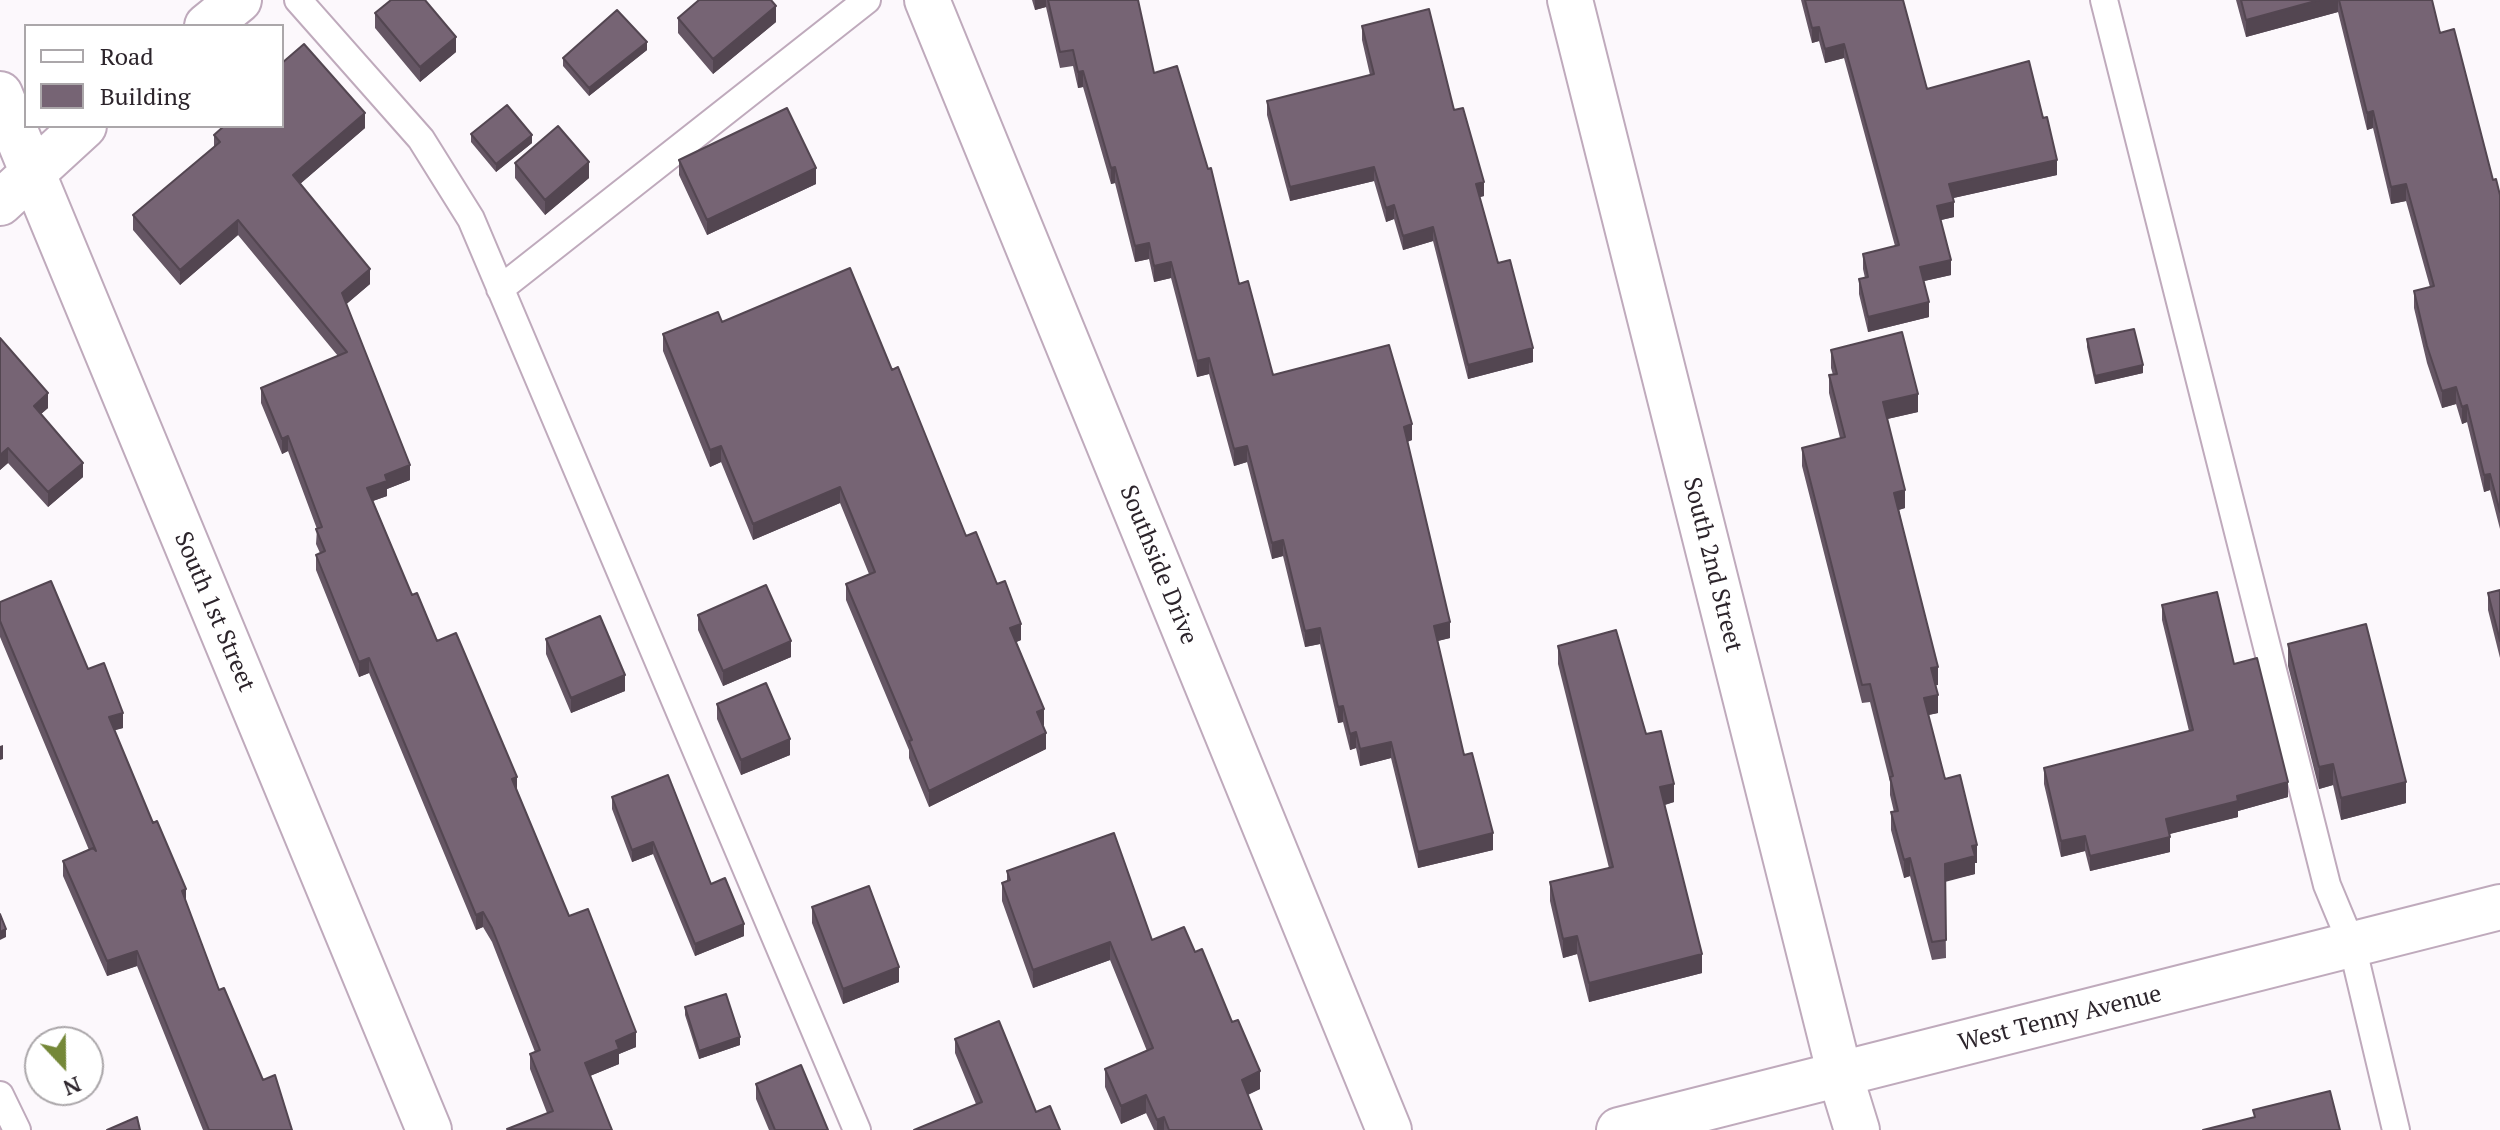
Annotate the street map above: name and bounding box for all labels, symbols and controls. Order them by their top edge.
legend [24,24,284,128]
text: Road [100,40,154,72]
text: Building [100,80,190,112]
street label: South 2nd Street [1676,475,1748,655]
street label: Southside Drive [1113,481,1203,649]
street label: South 1st Street [167,528,261,696]
street label: West Tenny Avenue [1955,980,2165,1058]
north arrow [24,1026,104,1106]
text: N [59,1070,86,1103]

